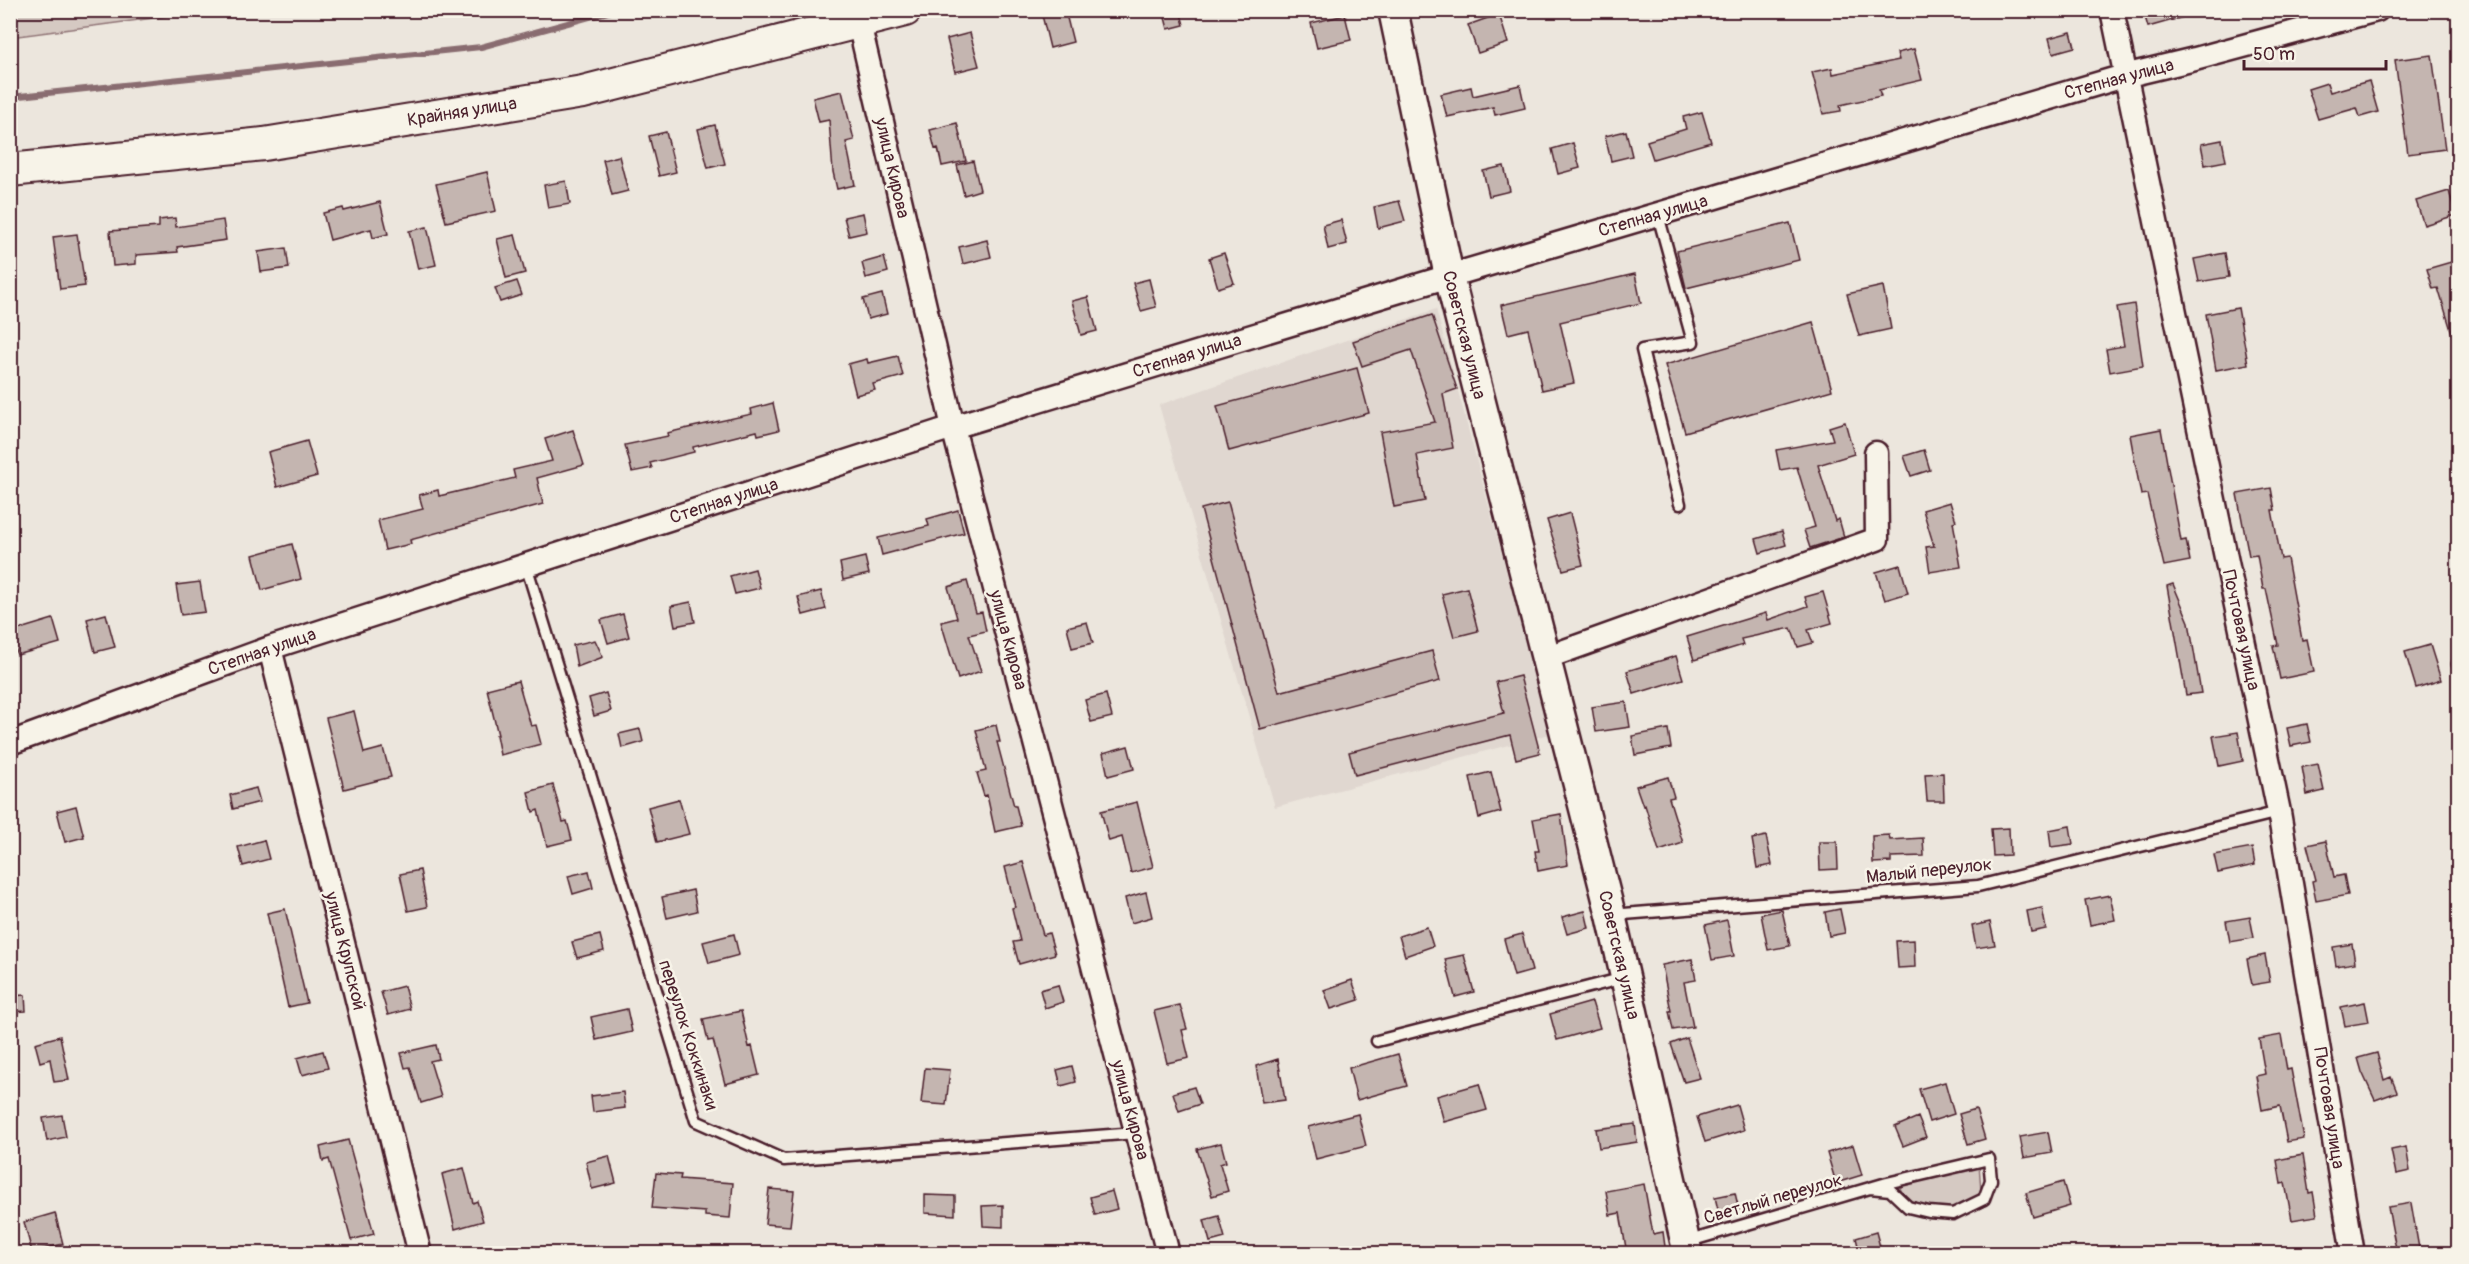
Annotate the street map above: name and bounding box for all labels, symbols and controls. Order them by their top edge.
scale bar [2244,33,2386,71]
text: 50 m [2253,43,2295,66]
street label: Степная улица [2062,53,2176,105]
street label: Крайняя улица [406,92,518,132]
street label: улица Кирова [869,115,915,221]
street label: Степная улица [1596,189,1710,243]
street label: Советская улица [1437,268,1491,402]
street label: Степная улица [1130,329,1244,383]
street label: Степная улица [667,473,781,529]
street label: Почтовая улица [2217,568,2265,692]
street label: улица Кирова [983,587,1032,692]
street label: Степная улица [205,623,319,681]
street label: Малый переулок [1865,853,1993,889]
street label: улица Крупской [319,888,371,1013]
street label: Советская улица [1593,888,1645,1022]
street label: переулок Коккинаки [653,957,723,1113]
street label: Почтовая улица [2308,1046,2350,1170]
street label: улица Кирова [1105,1057,1154,1162]
street label: Светлый переулок [1701,1168,1845,1230]

